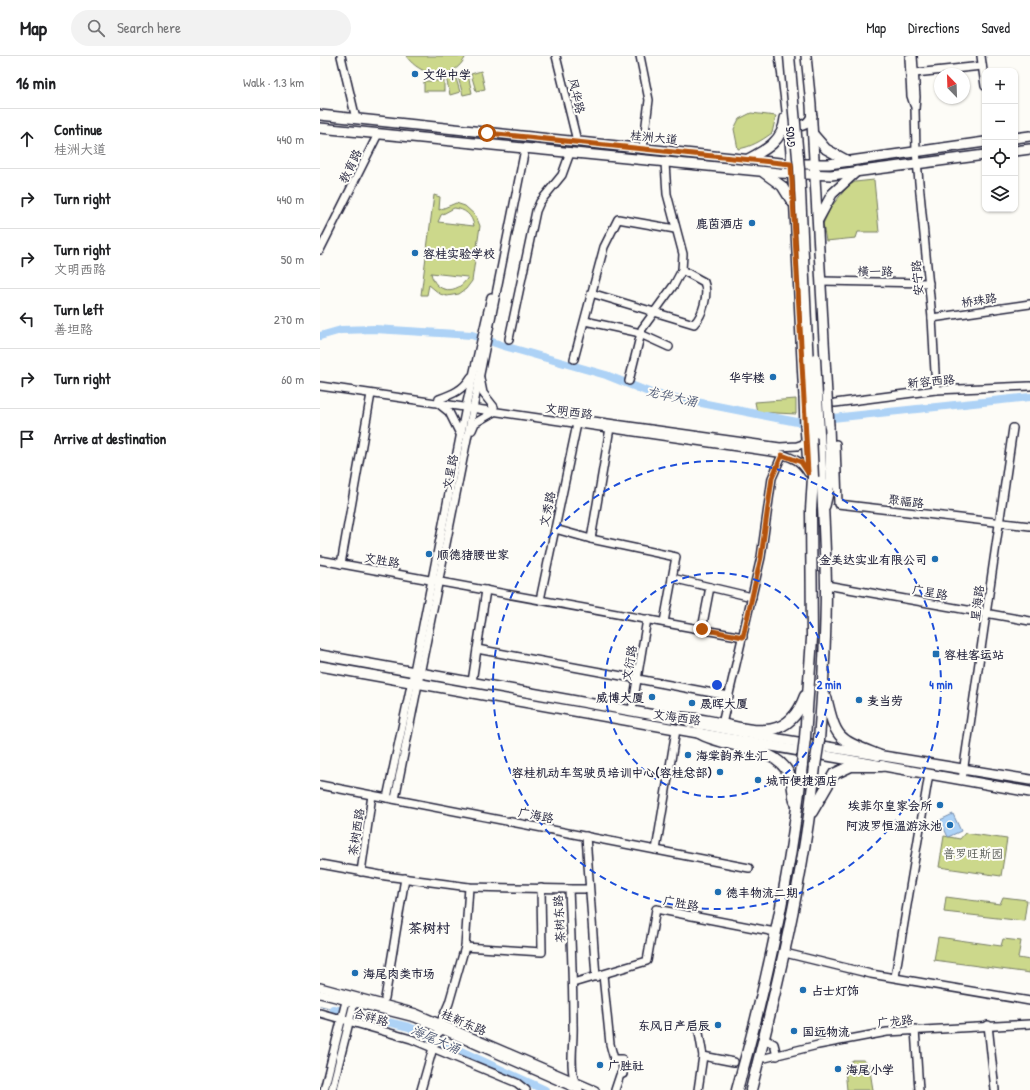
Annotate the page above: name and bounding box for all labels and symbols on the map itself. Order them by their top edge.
place label: 文华中学 [423,66,471,83]
north arrow [934,68,970,104]
marker: 文华中学 [410,69,420,79]
street label: 风华路 [565,77,589,115]
route start [478,124,496,142]
street label: 桂洲大道 [629,126,679,148]
street label: G105 [781,126,799,148]
street label: 教育路 [334,146,366,186]
place label: 鹿茵酒店 [696,215,744,232]
marker: 鹿茵酒店 [747,218,757,228]
place label: 容桂实验学校 [423,245,495,262]
marker: 容桂实验学校 [410,248,420,258]
street label: 安宁路 [907,259,927,297]
street label: 横一路 [857,262,893,280]
street label: 桥珠路 [960,289,998,311]
place label: 华宇楼 [729,369,765,386]
street label: 新容西路 [906,370,956,392]
marker: 华宇楼 [768,372,778,382]
water label: 龙华大涌 [645,381,700,411]
street label: 文明西路 [544,399,594,423]
street label: 文星路 [438,453,462,491]
street label: 文秀路 [535,490,559,528]
street label: 聚福路 [887,490,925,512]
place label: 顺德猪腰世家 [437,546,509,563]
street label: 文胜路 [363,549,401,571]
marker: 顺德猪腰世家 [424,549,434,559]
place label: 金美达实业有限公司 [819,551,927,568]
marker: 金美达实业有限公司 [930,554,940,564]
street label: 广星路 [911,581,949,603]
street label: 星海路 [966,584,988,622]
route end [693,620,711,638]
street label: 文衍路 [618,644,640,682]
place label: 容桂客运站 [944,646,1004,663]
marker: 容桂客运站 [931,649,941,659]
text: 2 min [817,676,842,693]
text: 4 min [929,676,953,693]
centre of rings [710,678,724,692]
place label: 威博大厦 [596,689,644,706]
marker: 威博大厦 [647,692,657,702]
place label: 麦当劳 [867,692,903,709]
place label: 晟晖大厦 [700,695,748,712]
marker: 麦当劳 [854,695,864,705]
marker: 晟晖大厦 [687,698,697,708]
street label: 文海西路 [652,705,702,729]
place label: 海棠韵养生汇 [696,747,768,764]
marker: 海棠韵养生汇 [683,750,693,760]
place label: 容桂机动车驾驶员培训中心(容桂总部) [512,764,712,781]
marker: 容桂机动车驾驶员培训中心(容桂总部) [715,767,725,777]
place label: 城市便捷酒店 [766,772,838,789]
marker: 城市便捷酒店 [753,775,763,785]
place label: 埃菲尔皇家会所 [848,797,933,814]
marker: 埃菲尔皇家会所 [935,800,945,810]
street label: 广海路 [517,803,555,827]
street label: 茶树西路 [344,807,368,857]
place label: 阿波罗恒温游泳池 [846,817,942,834]
marker: 阿波罗恒温游泳池 [945,820,955,830]
park label: 普罗旺斯园 [943,845,1003,862]
place label: 德丰物流二期 [726,884,798,901]
marker: 德丰物流二期 [713,887,723,897]
street label: 广胜路 [662,892,700,914]
street label: 茶树东路 [549,895,569,943]
district label: 茶树村 [408,918,450,937]
place label: 海尾肉类市场 [363,965,435,982]
marker: 海尾肉类市场 [350,968,360,978]
place label: 占士灯饰 [811,982,859,999]
marker: 占士灯饰 [798,985,808,995]
street label: 合祥路 [351,1004,391,1030]
street label: 桂新东路 [439,1005,489,1039]
street label: 广龙路 [876,1011,914,1031]
place label: 东风日产启辰 [638,1017,711,1034]
water label: 海尾大涌 [409,1020,464,1058]
marker: 东风日产启辰 [713,1020,723,1030]
place label: 国远物流 [802,1023,850,1040]
marker: 国远物流 [789,1026,799,1036]
place label: 广胜社 [608,1057,644,1074]
marker: 广胜社 [595,1060,605,1070]
place label: 海尾小学 [846,1061,894,1078]
marker: 海尾小学 [833,1064,843,1074]

